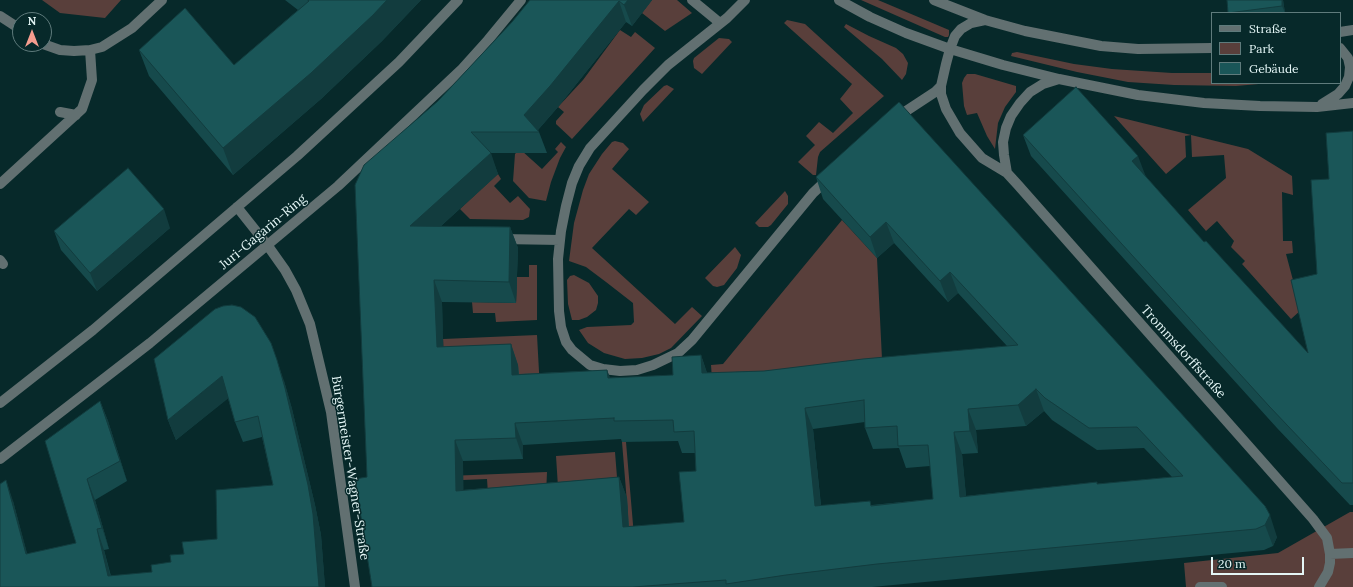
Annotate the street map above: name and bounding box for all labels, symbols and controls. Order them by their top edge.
north arrow [12,12,52,52]
legend [1211,12,1341,84]
text: N [28,14,36,28]
text: Straße [1249,21,1286,36]
text: Park [1249,41,1274,56]
text: Gebäude [1249,61,1299,76]
street label: Juri-Gagarin-Ring [216,191,310,273]
street label: Trommsdorffstraße [1137,302,1229,402]
street label: Bürgermeister-Wagner-Straße [328,375,372,561]
scale bar [1213,549,1306,575]
text: 20 m [1218,556,1246,571]

